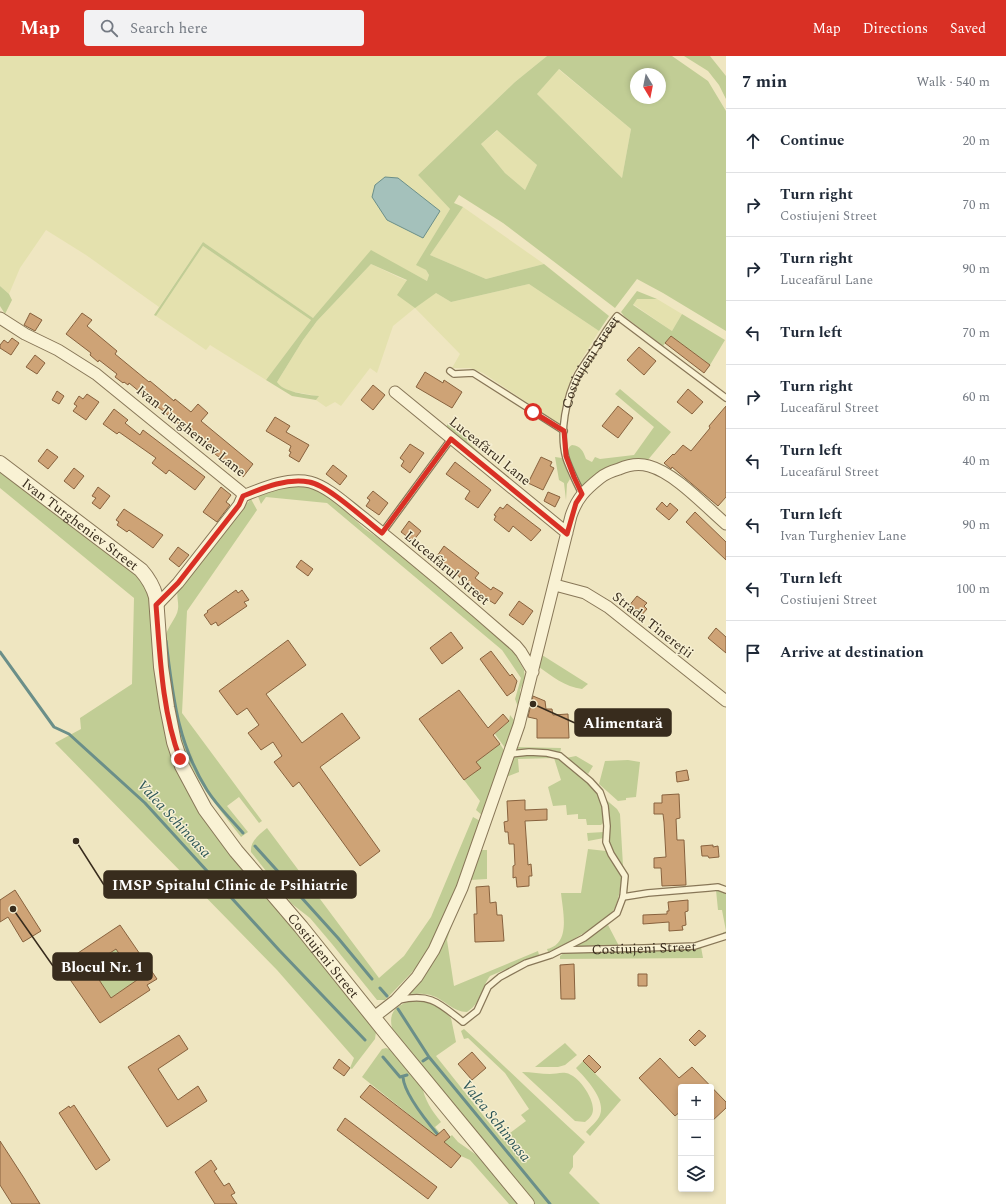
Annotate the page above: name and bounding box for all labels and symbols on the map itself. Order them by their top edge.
north arrow [630,68,666,104]
street label: Costiujeni Street [556,311,624,411]
street label: Ivan Turgheniev Lane [132,380,251,482]
route start [524,403,542,421]
street label: Luceafărul Lane [444,411,536,491]
street label: Ivan Turgheniev Street [17,473,143,575]
street label: Luceafărul Street [400,526,495,610]
street label: Strada Tinereții [608,587,698,663]
callout: Alimentară [575,709,671,736]
text: Alimentară [583,712,663,735]
route end [171,750,189,768]
water label: Valea Schinoasa [131,775,217,864]
callout: IMSP Spitalul Clinic de Psihiatrie [104,871,356,898]
text: IMSP Spitalul Clinic de Psihiatrie [112,874,348,897]
street label: Costiujeni Street [282,908,365,1003]
street label: Costiujeni Street [591,935,697,960]
callout: Blocul Nr. 1 [53,953,152,980]
text: Blocul Nr. 1 [61,956,143,979]
water label: Valea Schinoasa [456,1075,537,1167]

